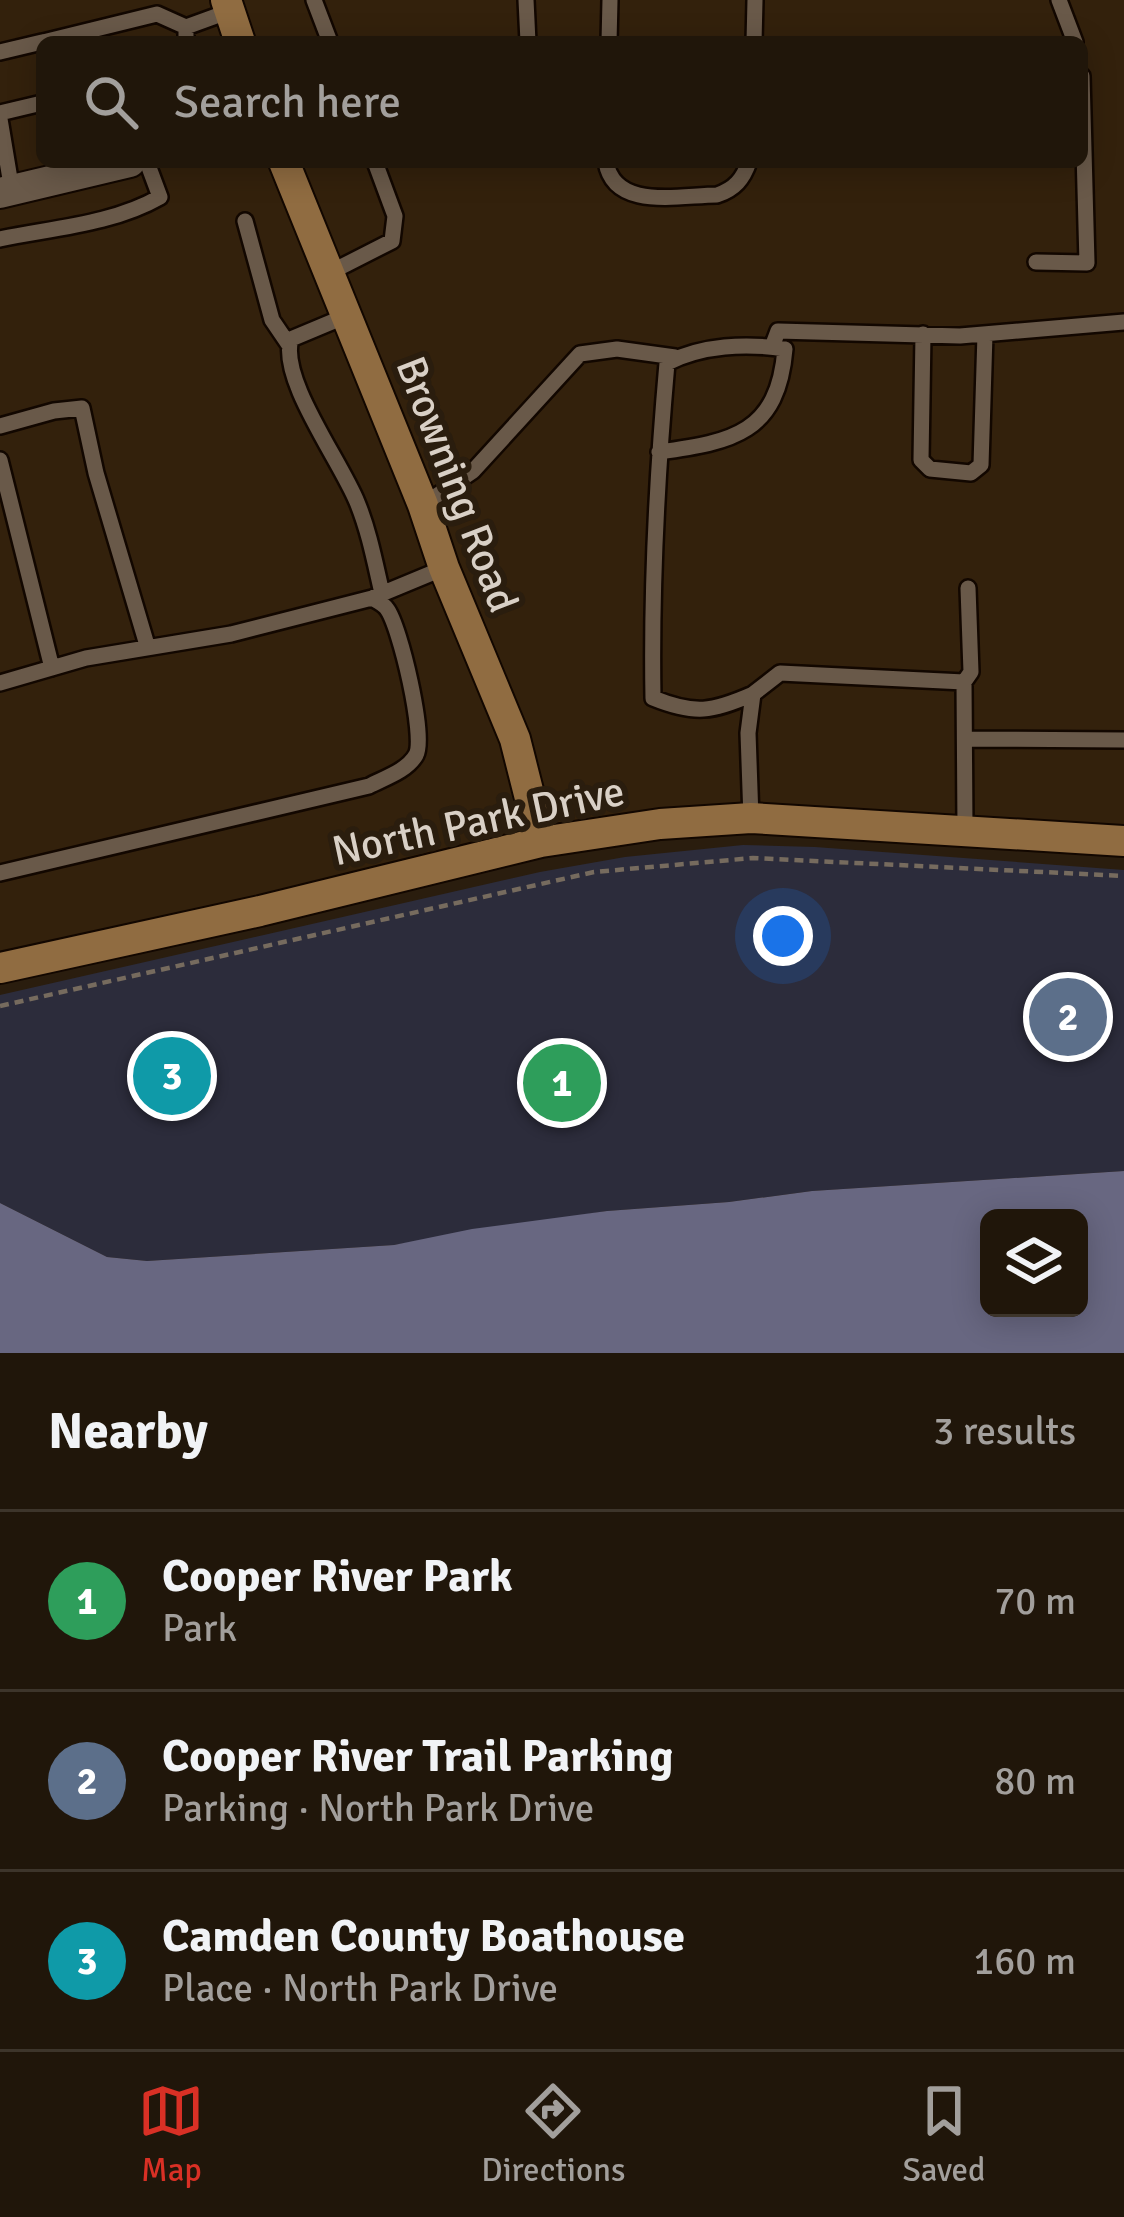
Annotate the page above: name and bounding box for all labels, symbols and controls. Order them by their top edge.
search box [36,36,1088,168]
icon: search [78,69,144,135]
text: Search here [174,75,401,130]
street label: Browning Road [384,349,529,620]
street label: North Park Drive [328,766,629,877]
your location [753,906,813,966]
pin: 2 [1029,972,1107,1062]
pin: 3 [133,1031,211,1121]
pin: 1 [523,1038,601,1128]
map controls [980,1209,1088,1317]
button: layers [980,1209,1088,1317]
text: Nearby [48,1400,208,1463]
text: 3 results [933,1407,1076,1455]
text: Cooper River Park [162,1549,513,1604]
text: 1 [76,1577,98,1625]
text: 70 m [994,1577,1076,1625]
text: Park [162,1604,237,1652]
text: Cooper River Trail Parking [162,1729,674,1784]
text: 2 [76,1757,98,1805]
text: 80 m [994,1757,1076,1805]
text: Parking · North Park Drive [162,1784,594,1832]
text: Camden County Boathouse [162,1909,685,1964]
text: 3 [76,1937,98,1985]
text: 160 m [973,1937,1076,1985]
text: Place · North Park Drive [162,1964,558,2012]
tab: Map [138,2078,204,2191]
tab: Directions [481,2078,626,2191]
tab: Saved [902,2078,986,2191]

